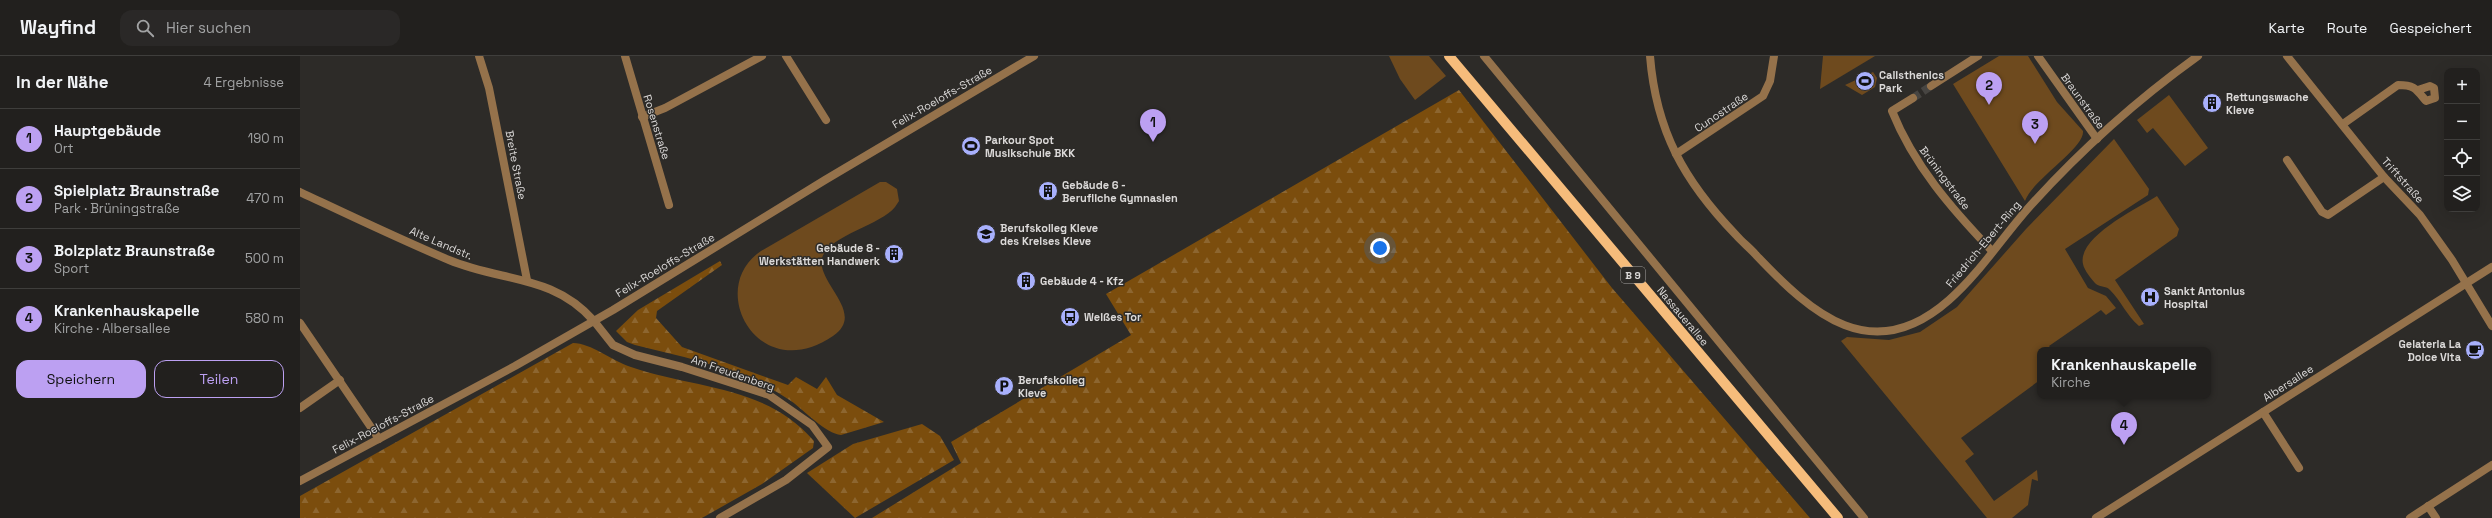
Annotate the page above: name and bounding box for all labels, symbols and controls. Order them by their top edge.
search box [120,10,400,46]
text: Wayfind [20,15,96,40]
icon: search [134,17,156,39]
text: Hier suchen [166,18,251,37]
text: Karte [2269,19,2305,37]
text: Route [2327,19,2367,37]
text: Gespeichert [2389,19,2472,37]
street label: Felix-Roeloffs-Straße [890,63,994,131]
place label: Calisthenics Park [1879,68,1944,95]
map controls [2444,68,2480,212]
button: + [2444,68,2480,104]
sports icon: Calisthenics Park [1854,70,1876,92]
street label: Braunstraße [2058,70,2108,132]
text: In der Nähe [16,71,108,93]
pin: 2 [1976,72,2002,105]
text: 4 Ergebnisse [204,74,284,91]
street label: Cunostraße [1691,89,1751,135]
place label: Rettungswache Kleve [2226,90,2309,117]
building icon: Rettungswache Kleve [2201,92,2223,114]
street label: Rosenstraße [640,93,674,161]
button: − [2444,104,2480,140]
pin: 1 [1140,109,1166,142]
pin: 3 [2022,111,2048,144]
text: Hauptgebäude [54,121,161,140]
street label: Breite Straße [502,129,530,201]
text: 1 [26,130,32,147]
text: 190 m [248,130,284,147]
place label: Parkour Spot Musikschule BKK [985,133,1075,160]
sports icon: Parkour Spot Musikschule BKK [960,135,982,157]
text: Ort [54,140,74,157]
button: locate [2444,140,2480,176]
street label: Brüningstraße [1917,144,1973,212]
street label: Triftstraße [2379,154,2427,206]
button: layers [2444,176,2480,212]
place label: Gebäude 6 - Berufliche Gymnasien [1062,178,1178,205]
building icon: Gebäude 6 - Berufliche Gymnasien [1037,180,1059,202]
text: Spielplatz Braunstraße [54,181,219,200]
text: 2 [25,190,33,207]
text: 470 m [246,190,284,207]
street label: Friedrich-Ebert-Ring [1943,198,2023,290]
text: Park · Brüningstraße [54,200,180,217]
place label: Berufskolleg Kleve des Kreises Kleve [1000,221,1098,248]
street label: Alte Landstr. [407,223,475,263]
school or university icon: Berufskolleg Kleve des Kreises Kleve [975,223,997,245]
street label: Felix-Roeloffs-Straße [613,230,717,300]
your location [1370,238,1390,258]
text: Bolzplatz Braunstraße [54,241,215,260]
place label: Gebäude 8 - Werkstätten Handwerk [759,241,881,268]
building icon: Gebäude 8 - Werkstätten Handwerk [883,243,905,265]
text: 3 [25,250,33,267]
text: 500 m [245,250,284,267]
text: Sport [54,260,89,277]
road number: B 9 [1621,267,1645,283]
building icon: Gebäude 4 - Kfz [1015,270,1037,292]
place label: Gebäude 4 - Kfz [1040,274,1124,288]
street label: Nassauerallee [1654,283,1712,349]
place label: Sankt Antonius Hospital [2164,284,2245,311]
hospital icon: Sankt Antonius Hospital [2139,286,2161,308]
text: Krankenhauskapelle [54,301,200,320]
bus stop icon: Weißes Tor [1059,306,1081,328]
text: 4 [25,310,33,327]
text: 580 m [245,310,284,327]
place label: Weißes Tor [1084,310,1142,324]
text: Kirche · Albersallee [54,320,170,337]
place label: Gelateria La Dolce Vita [2399,337,2462,364]
cafe icon: Gelateria La Dolce Vita [2464,339,2486,361]
popup [2037,347,2211,399]
street label: Am Freudenberg [689,352,777,394]
text: Krankenhauskapelle [2051,355,2197,374]
button: Speichern [16,360,146,398]
button: Teilen [154,360,284,398]
street label: Albersallee [2260,361,2316,405]
place label: Berufskolleg Kleve [1018,373,1085,400]
text: Kirche [2051,374,2090,391]
parking icon: Berufskolleg Kleve [993,375,1015,397]
street label: Felix-Roeloffs-Straße [330,391,436,457]
pin: 4 [2111,412,2137,445]

